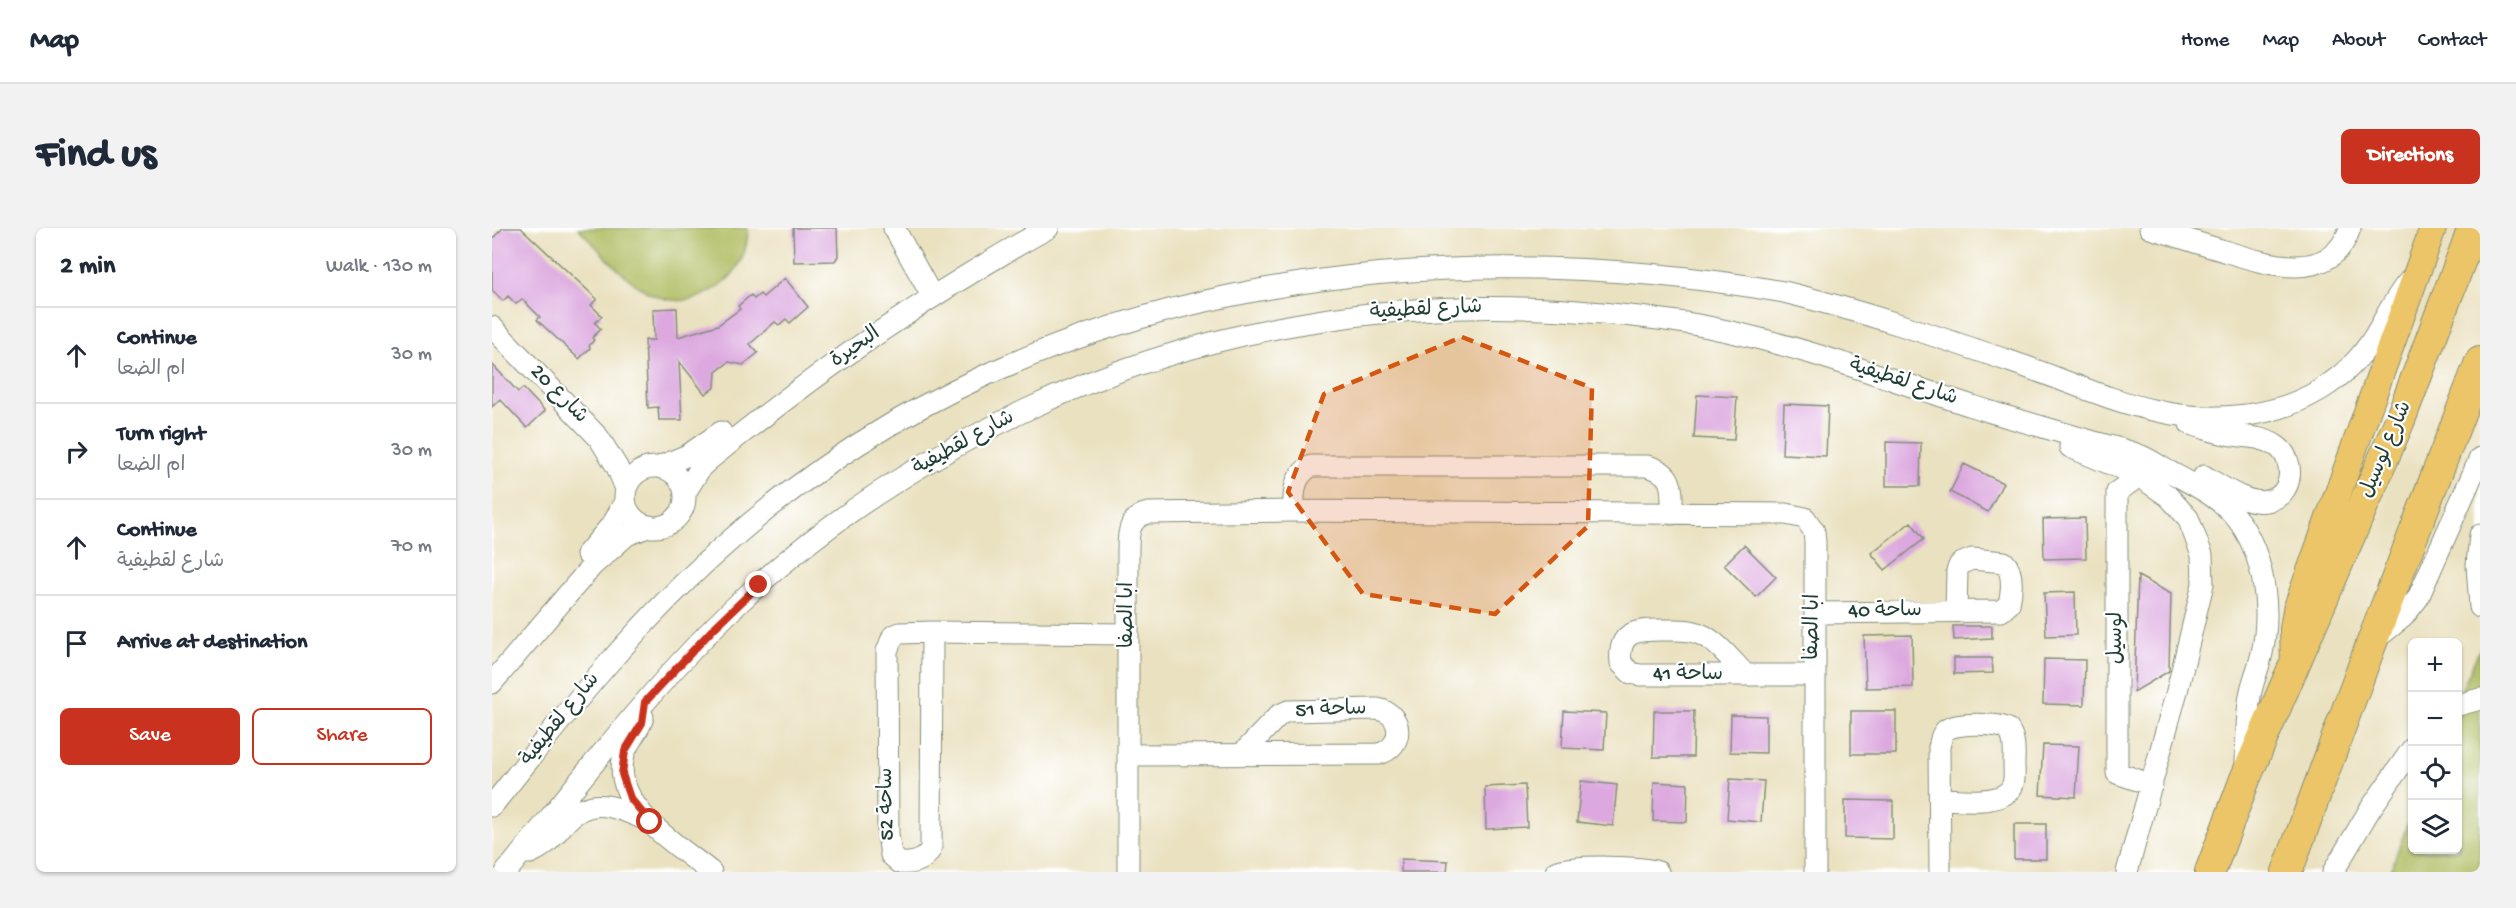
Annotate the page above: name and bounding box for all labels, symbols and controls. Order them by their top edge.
text: Map [30,25,79,58]
text: Home [2181,29,2229,54]
text: Map [2262,29,2299,54]
text: About [2332,29,2385,54]
text: Contact [2418,29,2486,54]
button: Directions [2341,129,2480,184]
text: Find us [36,132,156,181]
text: 2 min [60,252,115,283]
text: Walk · 130 m [326,256,432,279]
street label: شارع لقطيفية [1369,296,1483,326]
street label: البحيرة [826,322,886,374]
text: Continue [117,326,197,352]
icon: ahead [60,339,93,372]
text: 30 m [391,344,432,367]
street label: شارع لقطيفية [1846,354,1960,412]
text: ام الضعا [117,359,185,382]
street label: شارع 20 [524,360,592,430]
street label: شارع لوسيل [2355,398,2419,502]
street label: شارع لقطيفية [909,406,1019,482]
text: Turn right [117,422,205,448]
icon: right [60,435,93,468]
text: 30 m [391,440,432,463]
text: ام الضعا [117,455,185,478]
text: Continue [117,518,197,544]
icon: ahead [60,531,93,564]
text: 70 m [391,536,432,559]
text: شارع لقطيفية [117,551,224,574]
route end [745,571,771,597]
street label: ابا الصفا [1116,582,1141,648]
street label: ابا الصفا [1801,594,1827,660]
street label: ساحة 40 [1848,599,1922,625]
street label: لوسيل [2105,612,2130,664]
icon: arrive [60,627,93,660]
text: Arrive at destination [117,630,307,656]
map controls [2408,638,2462,854]
button: + [2408,638,2462,692]
street label: ساحة 41 [1653,663,1723,688]
street label: شارع لقطيفية [516,668,606,772]
button: − [2408,692,2462,746]
street label: ساحة 51 [1295,697,1367,725]
button: Save [60,708,240,765]
button: Share [252,708,432,765]
button: locate [2408,746,2462,800]
street label: ساحة 52 [875,767,901,841]
button: layers [2408,800,2462,854]
route start [636,808,662,834]

